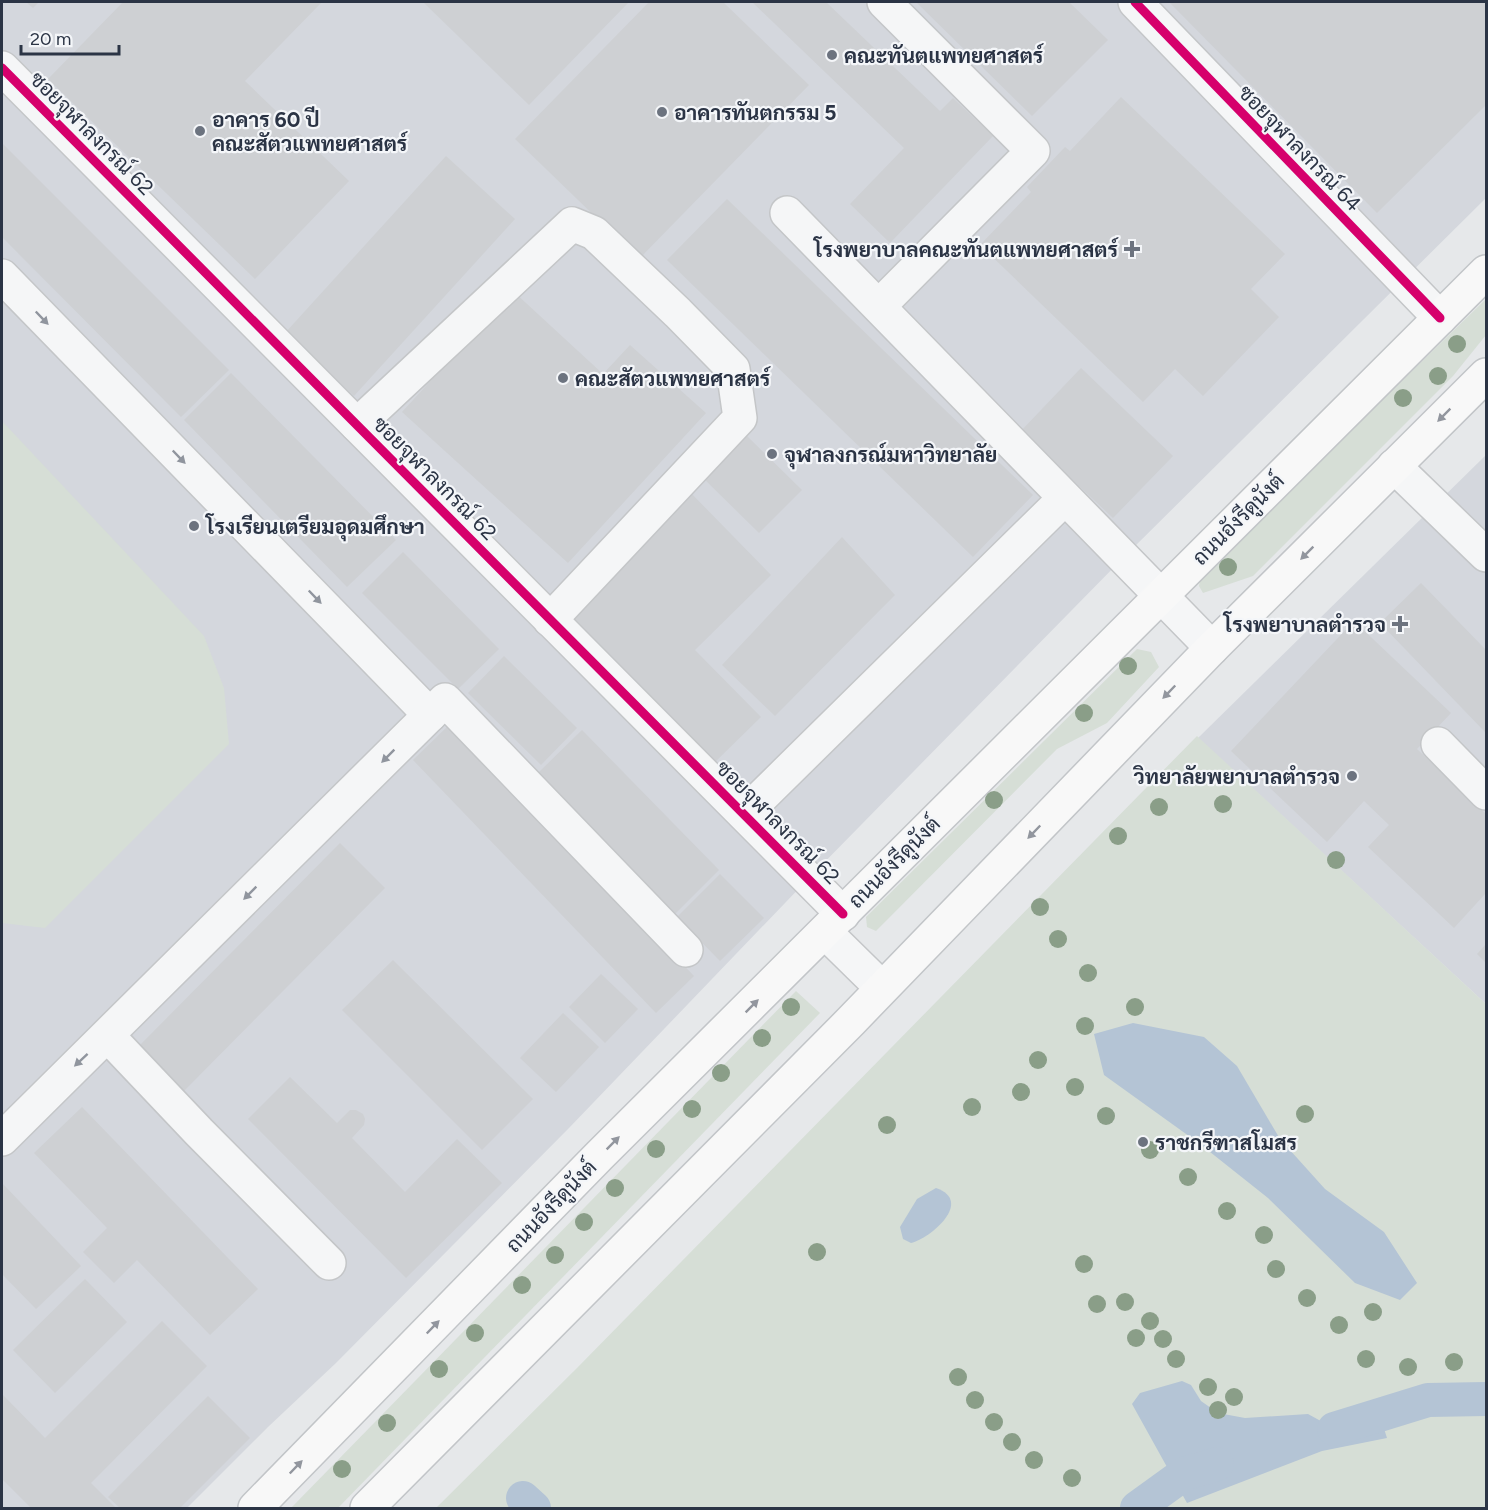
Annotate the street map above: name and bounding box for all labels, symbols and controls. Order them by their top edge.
scale bar [21,18,118,56]
text: 20 m [30,28,71,50]
place label: คณะทันตแพทยศาสตร์ [844,43,1045,68]
marker: คณะทันตแพทยศาสตร์ [825,48,839,62]
street label: ซอยจุฬาลงกรณ์ 62 [24,65,160,201]
street label: ซอยจุฬาลงกรณ์ 64 [1232,79,1367,218]
place label: อาคารทันตกรรม 5 [674,100,837,125]
marker: อาคารทันตกรรม 5 [655,105,669,119]
place label: อาคาร 60 ปี คณะสัตวแพทยศาสตร์ [212,106,409,156]
marker: อาคาร 60 ปี คณะสัตวแพทยศาสตร์ [193,124,207,138]
place label: โรงพยาบาลคณะทันตแพทยศาสตร์ [812,236,1119,262]
marker: โรงพยาบาลคณะทันตแพทยศาสตร์ [1123,240,1141,258]
one-way arrow [35,310,49,324]
place label: คณะสัตวแพทยศาสตร์ [575,366,772,391]
marker: คณะสัตวแพทยศาสตร์ [556,371,570,385]
one-way arrow [1437,408,1451,423]
street label: ซอยจุฬาลงกรณ์ 62 [367,410,503,546]
place label: จุฬาลงกรณ์มหาวิทยาลัย [784,442,997,470]
marker: จุฬาลงกรณ์มหาวิทยาลัย [765,447,779,461]
one-way arrow [171,450,185,464]
street label: ถนนอังรีดูนังต์ [1186,467,1291,572]
place label: โรงเรียนเตรียมอุดมศึกษา [204,513,425,542]
marker: โรงเรียนเตรียมอุดมศึกษา [187,519,201,533]
one-way arrow [1300,546,1314,560]
one-way arrow [307,589,321,603]
place label: โรงพยาบาลตำรวจ [1222,611,1386,637]
marker: โรงพยาบาลตำรวจ [1391,615,1409,633]
one-way arrow [1163,685,1177,699]
one-way arrow [381,748,395,762]
street label: ซอยจุฬาลงกรณ์ 62 [710,754,846,890]
place label: วิทยาลัยพยาบาลตำรวจ [1132,764,1340,789]
marker: วิทยาลัยพยาบาลตำรวจ [1345,769,1359,783]
street label: ถนนอังรีดูนังต์ [842,810,947,915]
one-way arrow [1027,825,1041,839]
one-way arrow [243,886,257,900]
one-way arrow [744,999,758,1013]
one-way arrow [75,1053,89,1067]
place label: ราชกรีฑาสโมสร [1155,1129,1297,1155]
marker: ราชกรีฑาสโมสร [1136,1135,1150,1149]
one-way arrow [606,1136,620,1150]
street label: ถนนอังรีดูนังต์ [500,1154,604,1260]
one-way arrow [425,1321,439,1335]
one-way arrow [289,1460,303,1474]

